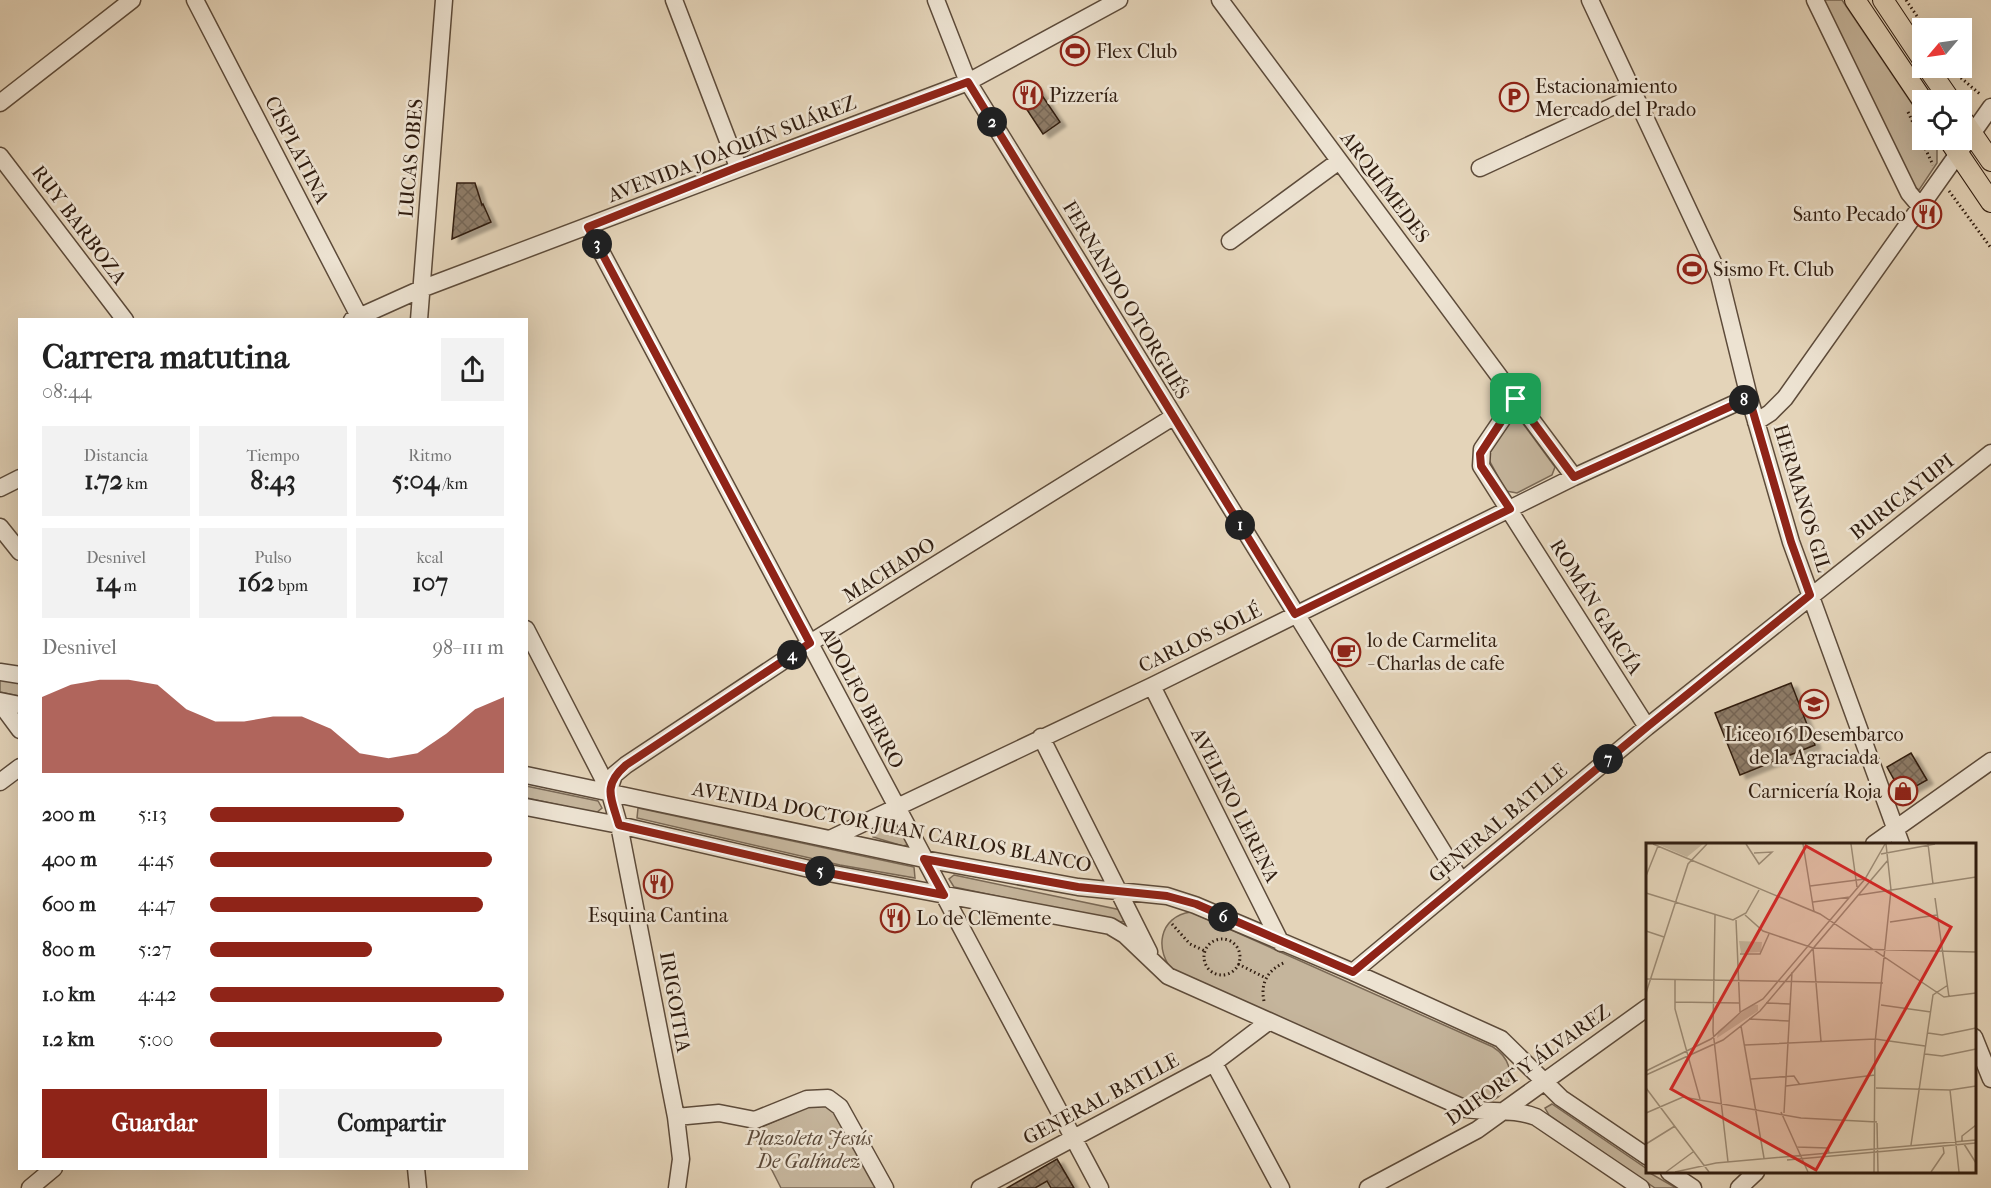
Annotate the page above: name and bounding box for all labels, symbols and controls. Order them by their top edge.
north arrow [1912,18,1972,78]
map controls [1912,18,1972,150]
sports icon: Flex Club [1059,35,1091,67]
place label: Flex Club [1096,40,1177,63]
place label: Estacionamiento Mercado del Prado [1535,75,1696,121]
restaurant icon: Pizzería [1012,79,1044,111]
parking icon: Estacionamiento Mercado del Prado [1498,81,1530,113]
place label: Pizzería [1049,84,1119,107]
street label: AVENIDA JOAQUÍN SUÁREZ [603,90,860,207]
button: locate [1912,90,1972,150]
street label: CISPLATINA [260,92,334,208]
street label: LUCAS OBES [394,98,428,218]
pin: 2 [977,107,1007,137]
text: 2 [988,112,996,131]
street label: ARQUÍMEDES [1335,125,1435,247]
street label: RUY BARBOZA [27,161,132,290]
street label: FERNANDO OTORGUÉS [1058,196,1195,403]
restaurant icon: Santo Pecado [1911,198,1943,230]
place label: Santo Pecado [1793,203,1906,226]
pin: 3 [582,229,612,259]
text: 3 [594,234,600,253]
sports icon: Sismo Ft. Club [1676,253,1708,285]
place label: Sismo Ft. Club [1713,258,1834,281]
text: Carrera matutina [42,338,289,377]
button: share [441,338,504,401]
pin [1490,373,1541,424]
text: 08:44 [42,380,92,403]
icon: arrive [1499,382,1532,415]
pin: 8 [1729,385,1759,415]
text: 8 [1740,390,1748,409]
street label: HERMANOS GIL [1769,421,1835,575]
text: Distancia [84,446,148,465]
text: Tiempo [246,446,300,465]
text: Ritmo [408,446,452,465]
street label: BURICAYUPI [1845,449,1959,545]
text: 1.72 [84,465,123,496]
text: 8:43 [250,465,296,496]
text: 5:04 [392,465,439,496]
text: km [123,474,148,493]
text: /km [439,474,468,493]
pin: 1 [1225,510,1255,540]
text: 1 [1237,515,1243,534]
street label: MACHADO [839,533,939,607]
street label: ROMÁN GARCÍA [1545,534,1648,680]
text: Desnivel [86,548,146,567]
text: Pulso [254,548,292,567]
text: kcal [417,548,443,567]
text: 14 [95,567,120,598]
text: 162 [238,567,274,598]
text: 107 [412,567,448,598]
text: m [120,576,137,595]
text: bpm [274,576,308,595]
street label: CARLOS SOLÉ [1134,597,1265,678]
street label: ADOLFO BERRO [815,623,909,772]
place label: lo de Carmelita - Charlas de cafe [1366,629,1505,675]
text: Desnivel [42,636,117,659]
text: 98–111 m [432,636,504,659]
cafe icon: lo de Carmelita - Charlas de cafe [1330,636,1362,668]
pin: 4 [777,640,807,670]
text: 4 [787,645,797,664]
school or university icon: Liceo 16 Desembarco de la Agraciada [1798,688,1830,720]
street label: AVELINO LERENA [1186,723,1284,887]
place label: Liceo 16 Desembarco de la Agraciada [1724,723,1904,769]
pin: 7 [1593,744,1623,774]
text: 7 [1604,749,1612,768]
street label: GENERAL BATLLE [1424,759,1572,887]
shop icon: Carnicería Roja [1887,775,1919,807]
street label: AVENIDA DOCTOR JUAN CARLOS BLANCO [690,777,1093,877]
place label: Carnicería Roja [1748,780,1883,803]
text: 200 m [42,803,95,826]
text: 5:13 [138,803,167,826]
inset map [1646,843,1976,1173]
text: 400 m [42,848,97,871]
text: 4:45 [138,848,175,871]
pin: 5 [805,856,835,886]
text: 5 [817,861,823,880]
restaurant icon: Esquina Cantina [642,868,674,900]
text: 600 m [42,893,96,916]
text: 4:47 [138,893,176,916]
restaurant icon: Lo de Clemente [879,902,911,934]
pin: 6 [1208,902,1238,932]
place label: Esquina Cantina [588,904,729,927]
place label: Lo de Clemente [916,907,1051,930]
text: 6 [1219,907,1227,926]
text: 800 m [42,938,95,961]
text: 5:27 [138,938,171,961]
street label: IRIGOITIA [655,950,695,1055]
text: 1.0 km [42,983,95,1006]
text: 4:42 [138,983,177,1006]
street label: DUFORT Y ÁLVAREZ [1441,999,1615,1130]
text: 1.2 km [42,1028,95,1051]
text: 5:00 [138,1028,174,1051]
street label: GENERAL BATLLE [1019,1048,1183,1150]
button: Guardar [42,1089,267,1158]
button: Compartir [279,1089,504,1158]
park label: Plazoleta Jesús De Galíndez [745,1127,873,1173]

